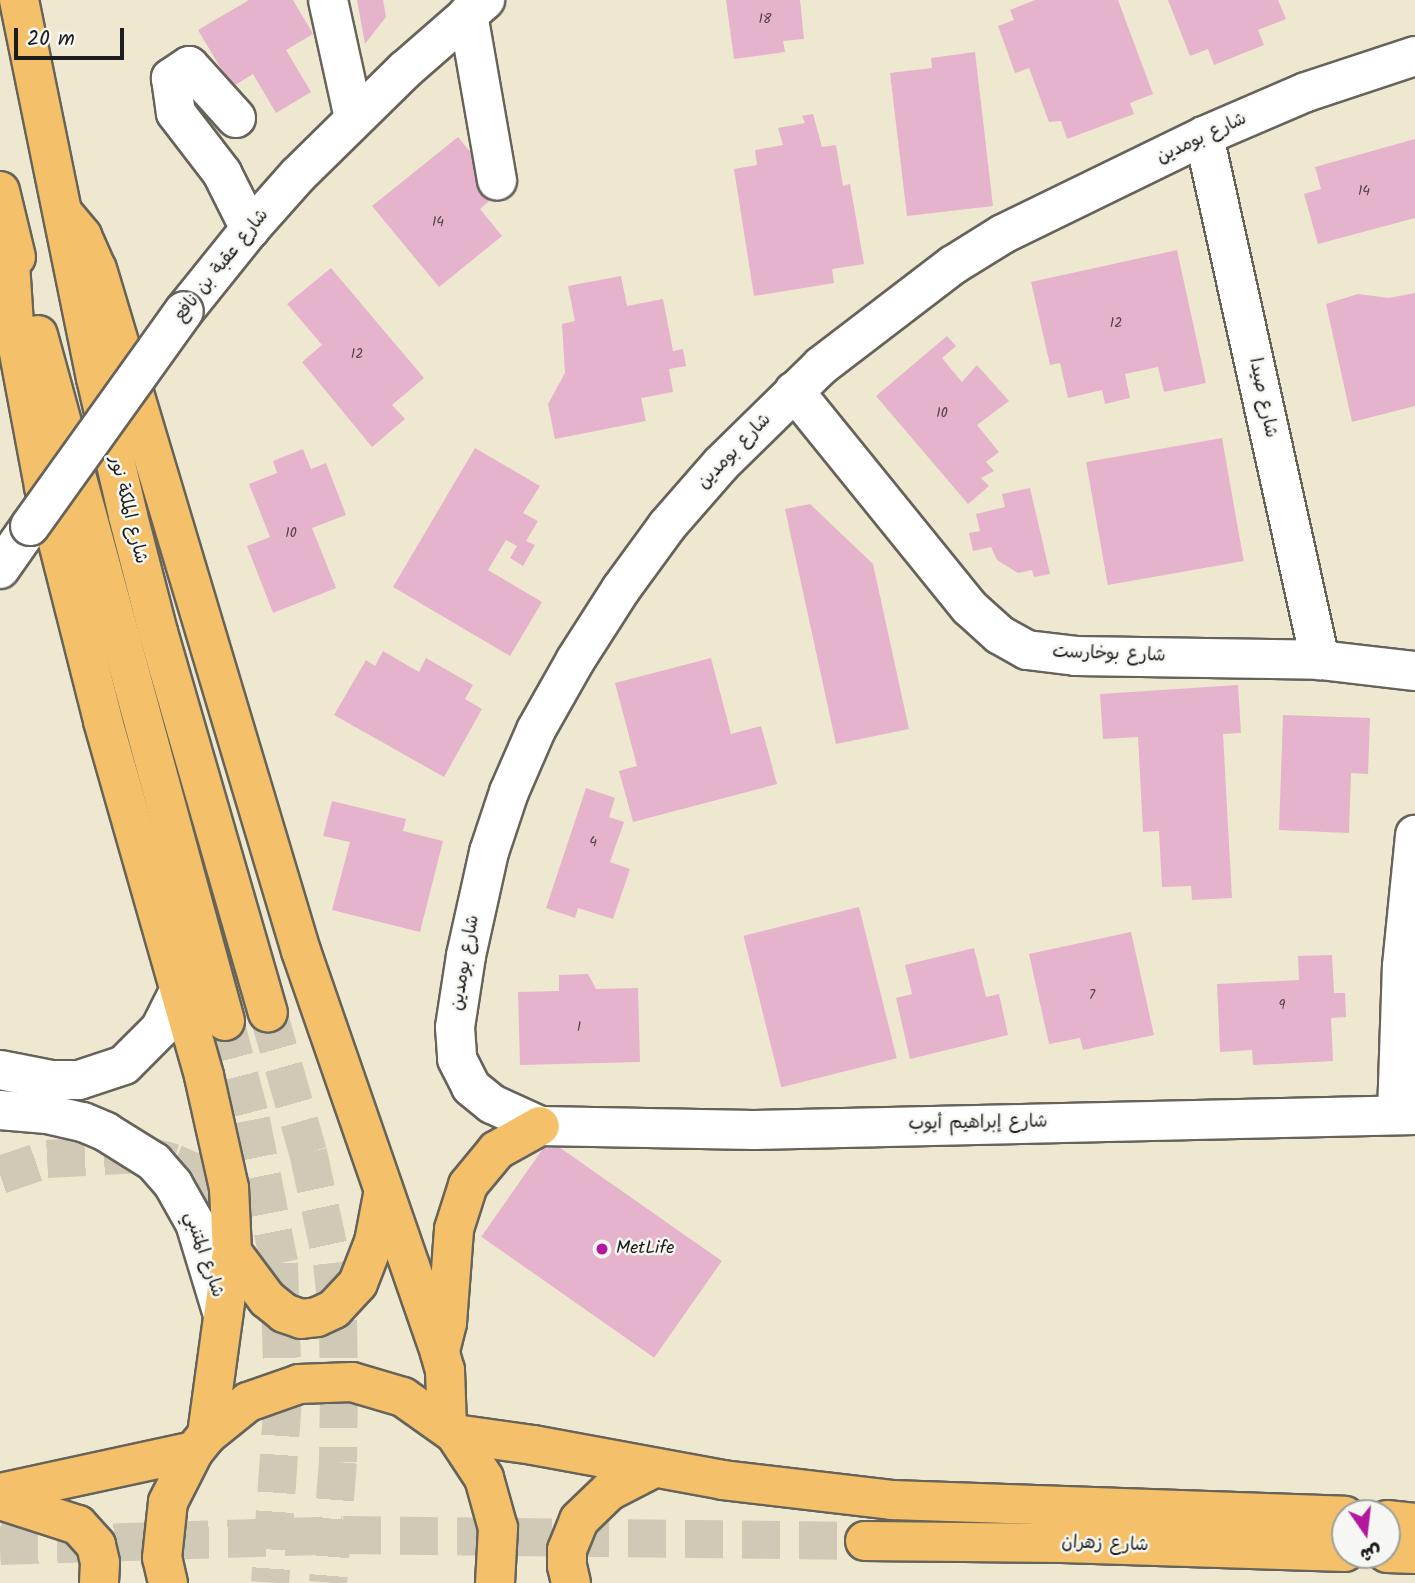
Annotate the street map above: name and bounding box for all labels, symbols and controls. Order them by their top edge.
house number: 18 [759,11,771,27]
scale bar [18,14,128,58]
text: 20 m [27,23,75,56]
street label: شارع بومدين [1154,109,1250,169]
house number: 14 [1358,183,1370,199]
street label: شارع عقبة بن نافع [170,205,274,327]
house number: 14 [432,214,444,230]
house number: 12 [1110,315,1122,331]
house number: 12 [351,346,363,362]
street label: شارع صيدا [1243,356,1281,440]
house number: 10 [936,405,948,421]
street label: شارع بومدين [694,410,776,494]
street label: شارع الملكة نور [103,454,151,566]
house number: 10 [285,525,297,541]
street label: شارع بوخارست [1052,642,1166,668]
house number: 4 [589,834,597,850]
street label: شارع بومدين [447,914,485,1012]
house number: 7 [1089,987,1095,1003]
house number: 9 [1279,997,1285,1013]
house number: 1 [577,1019,581,1035]
street label: شارع إبراهيم أيوب [908,1112,1048,1136]
street label: شارع المتنبي [178,1209,228,1301]
place label: MetLife [616,1238,674,1260]
marker: MetLife [594,1241,610,1257]
north arrow [1331,1499,1401,1569]
street label: شارع زهران [1061,1533,1149,1557]
text: ش [1357,1535,1384,1570]

